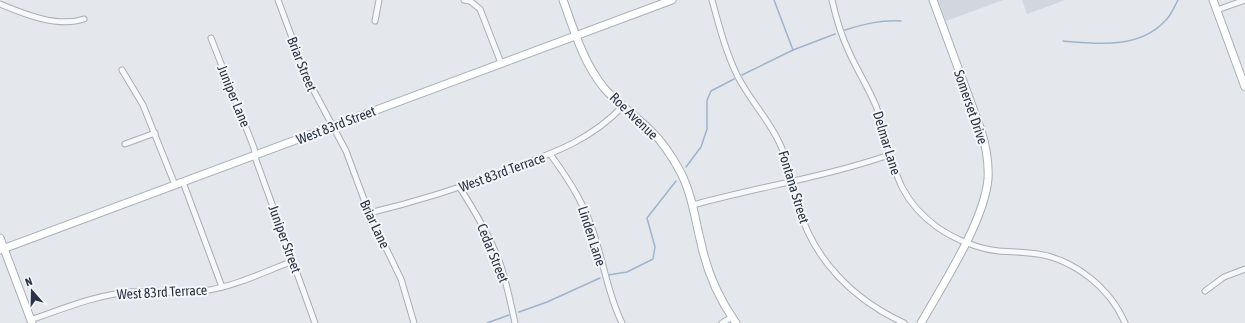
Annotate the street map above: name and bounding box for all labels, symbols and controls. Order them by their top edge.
street label: Briar Street [284,34,320,94]
street label: Juniper Lane [214,63,254,129]
street label: Somerset Drive [951,68,991,146]
street label: Roe Avenue [607,89,661,143]
street label: West 83rd Street [294,103,378,147]
street label: Delmar Lane [870,109,904,177]
street label: West 83rd Terrace [457,149,547,195]
street label: Fontana Street [775,149,813,225]
street label: Briar Lane [357,197,393,251]
street label: Juniper Street [265,203,305,275]
street label: Linden Lane [575,204,609,268]
street label: Cedar Street [474,221,512,285]
north arrow [12,271,52,311]
text: N [23,275,34,288]
street label: West 83rd Terrace [116,282,208,302]

